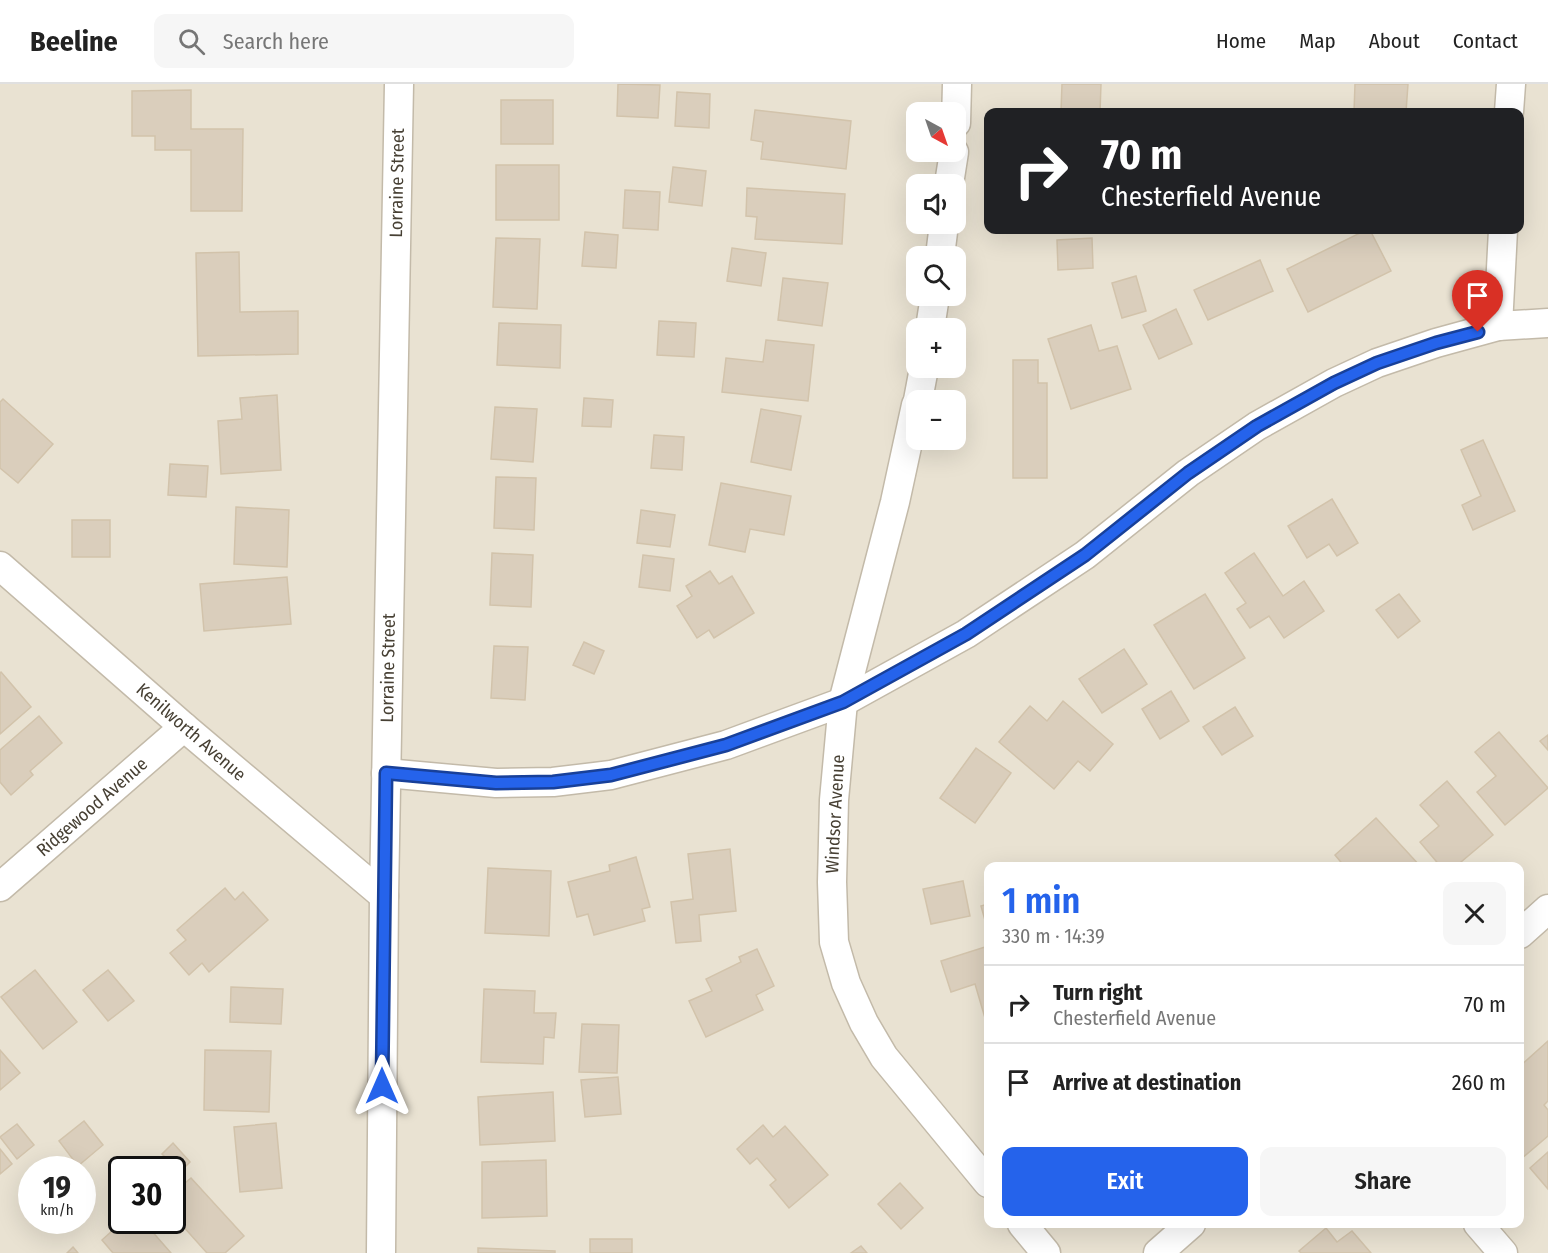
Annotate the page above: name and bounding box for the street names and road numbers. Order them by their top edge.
street label: Lorraine Street [385,128,409,238]
street label: Lorraine Street [376,613,400,723]
street label: Kenilworth Avenue [132,678,250,786]
street label: Ridgewood Avenue [32,753,152,861]
street label: Windsor Avenue [821,754,849,874]

